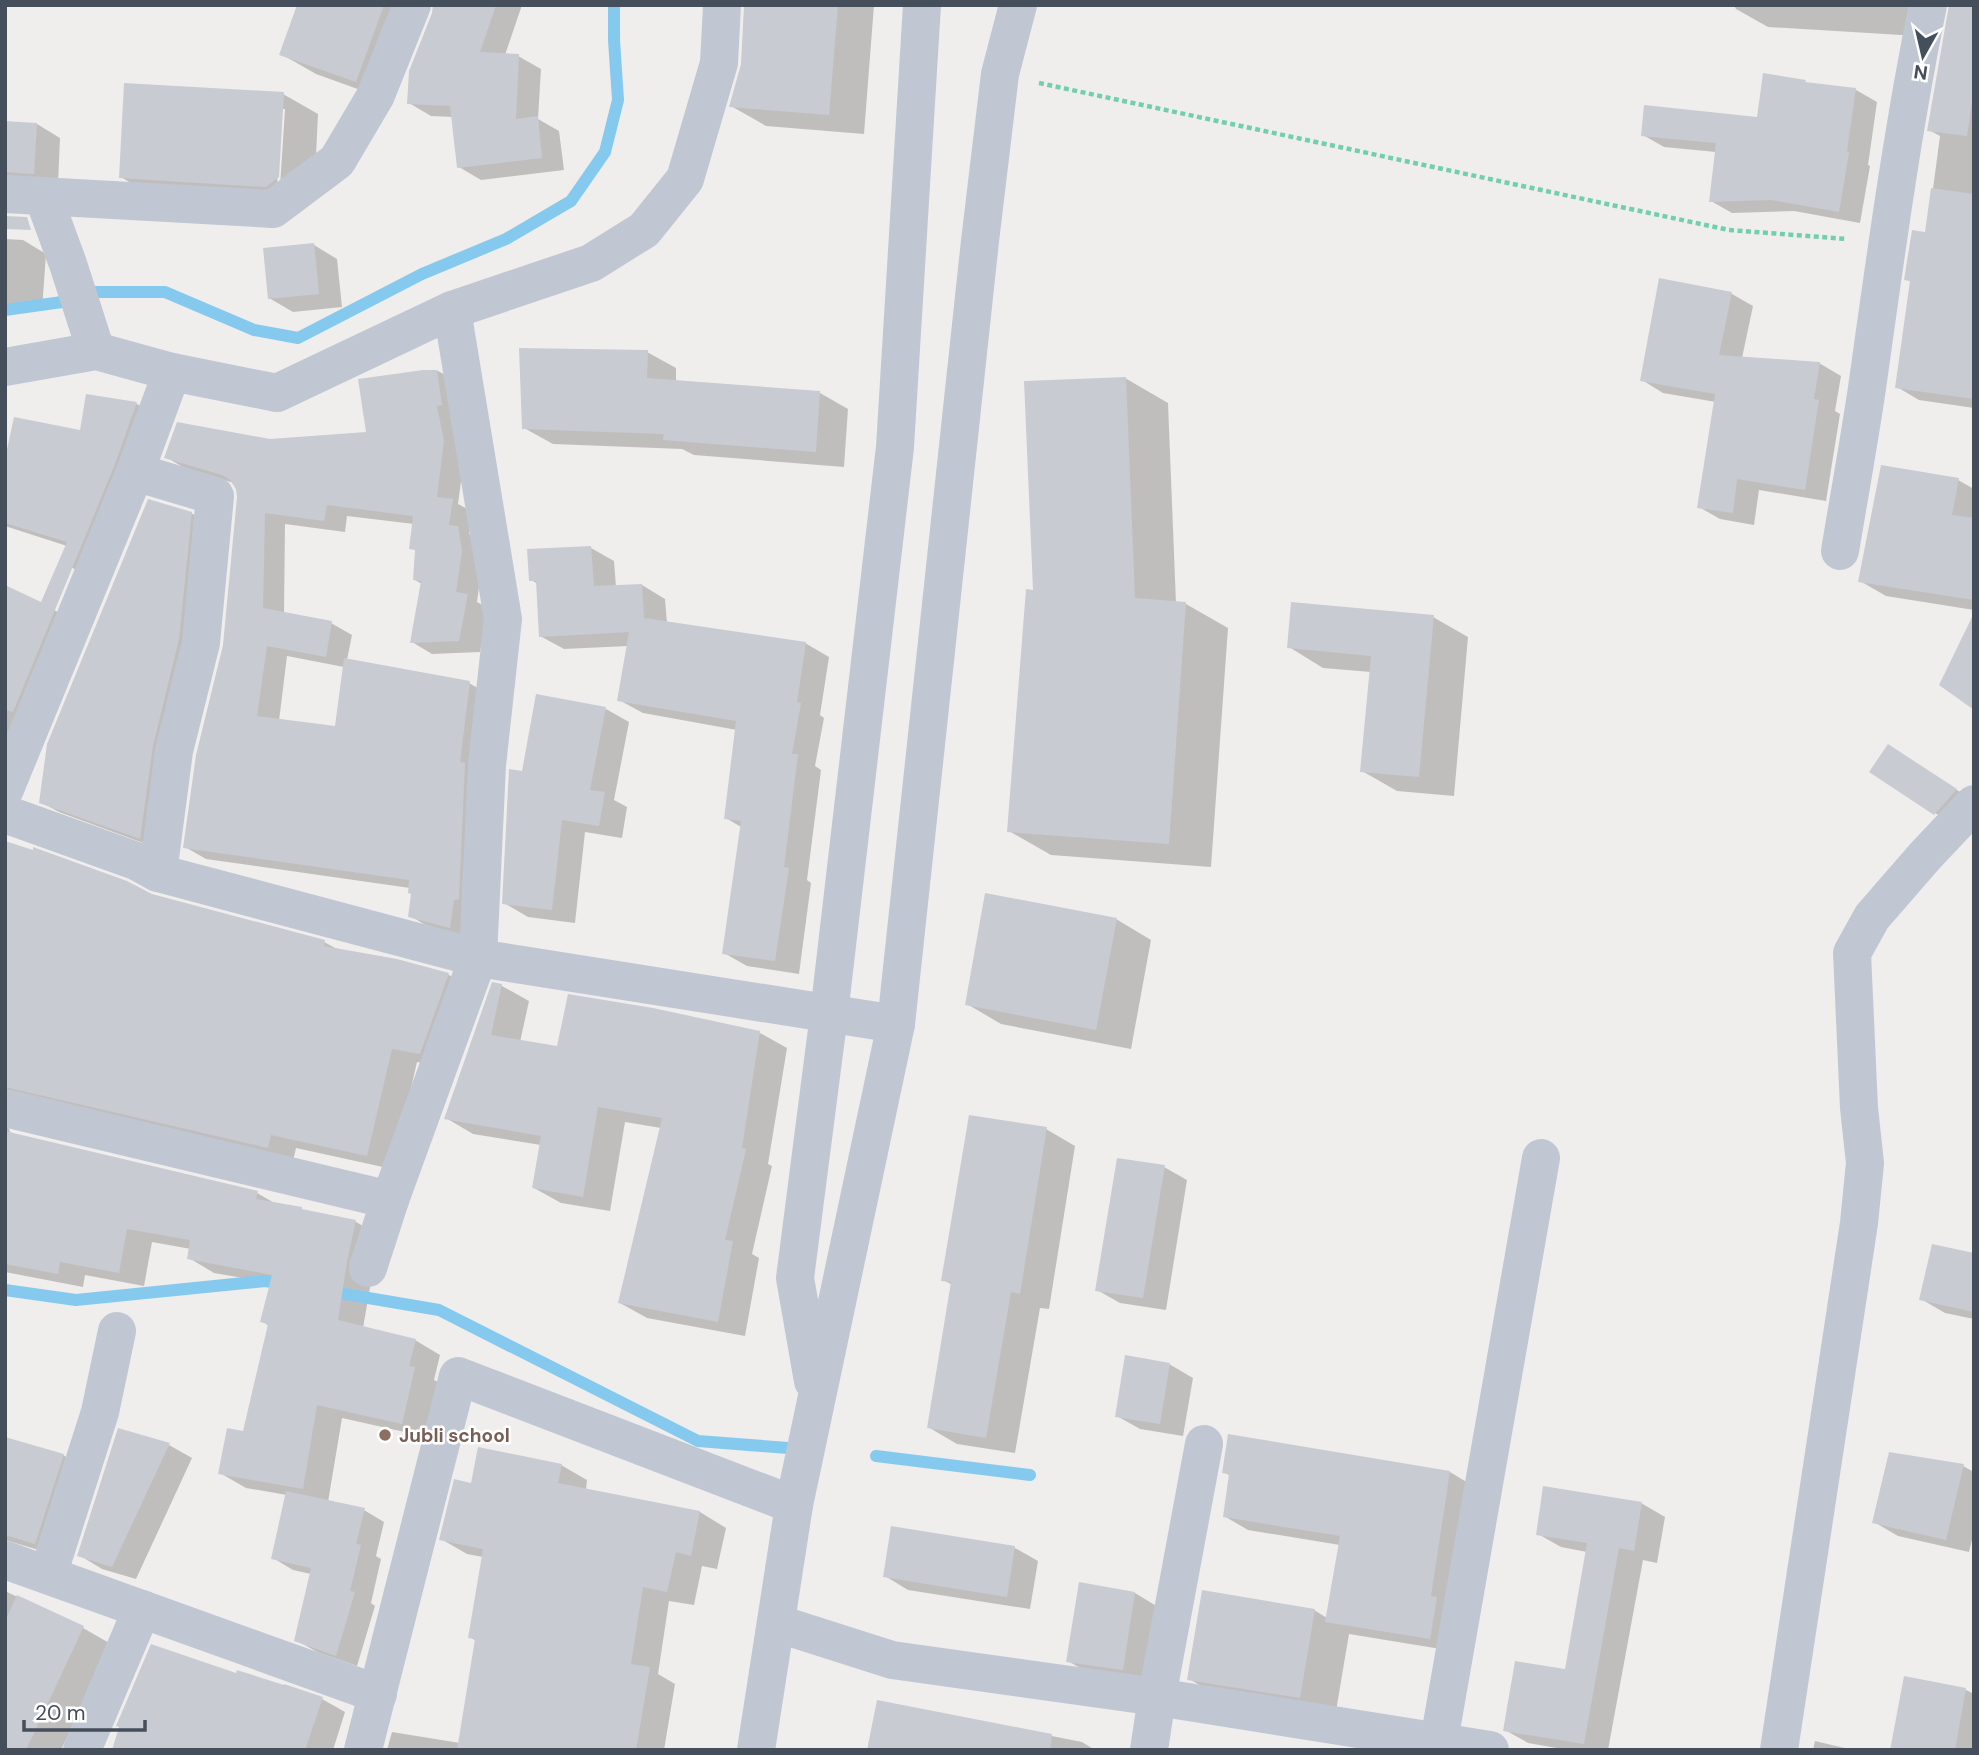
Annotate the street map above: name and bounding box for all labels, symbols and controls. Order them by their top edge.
north arrow [1888,21,1958,91]
text: N [1912,59,1929,86]
place label: Jubli school [399,1423,510,1448]
marker: Jubli school [377,1427,393,1443]
scale bar [24,1688,145,1732]
text: 20 m [35,1699,86,1727]

